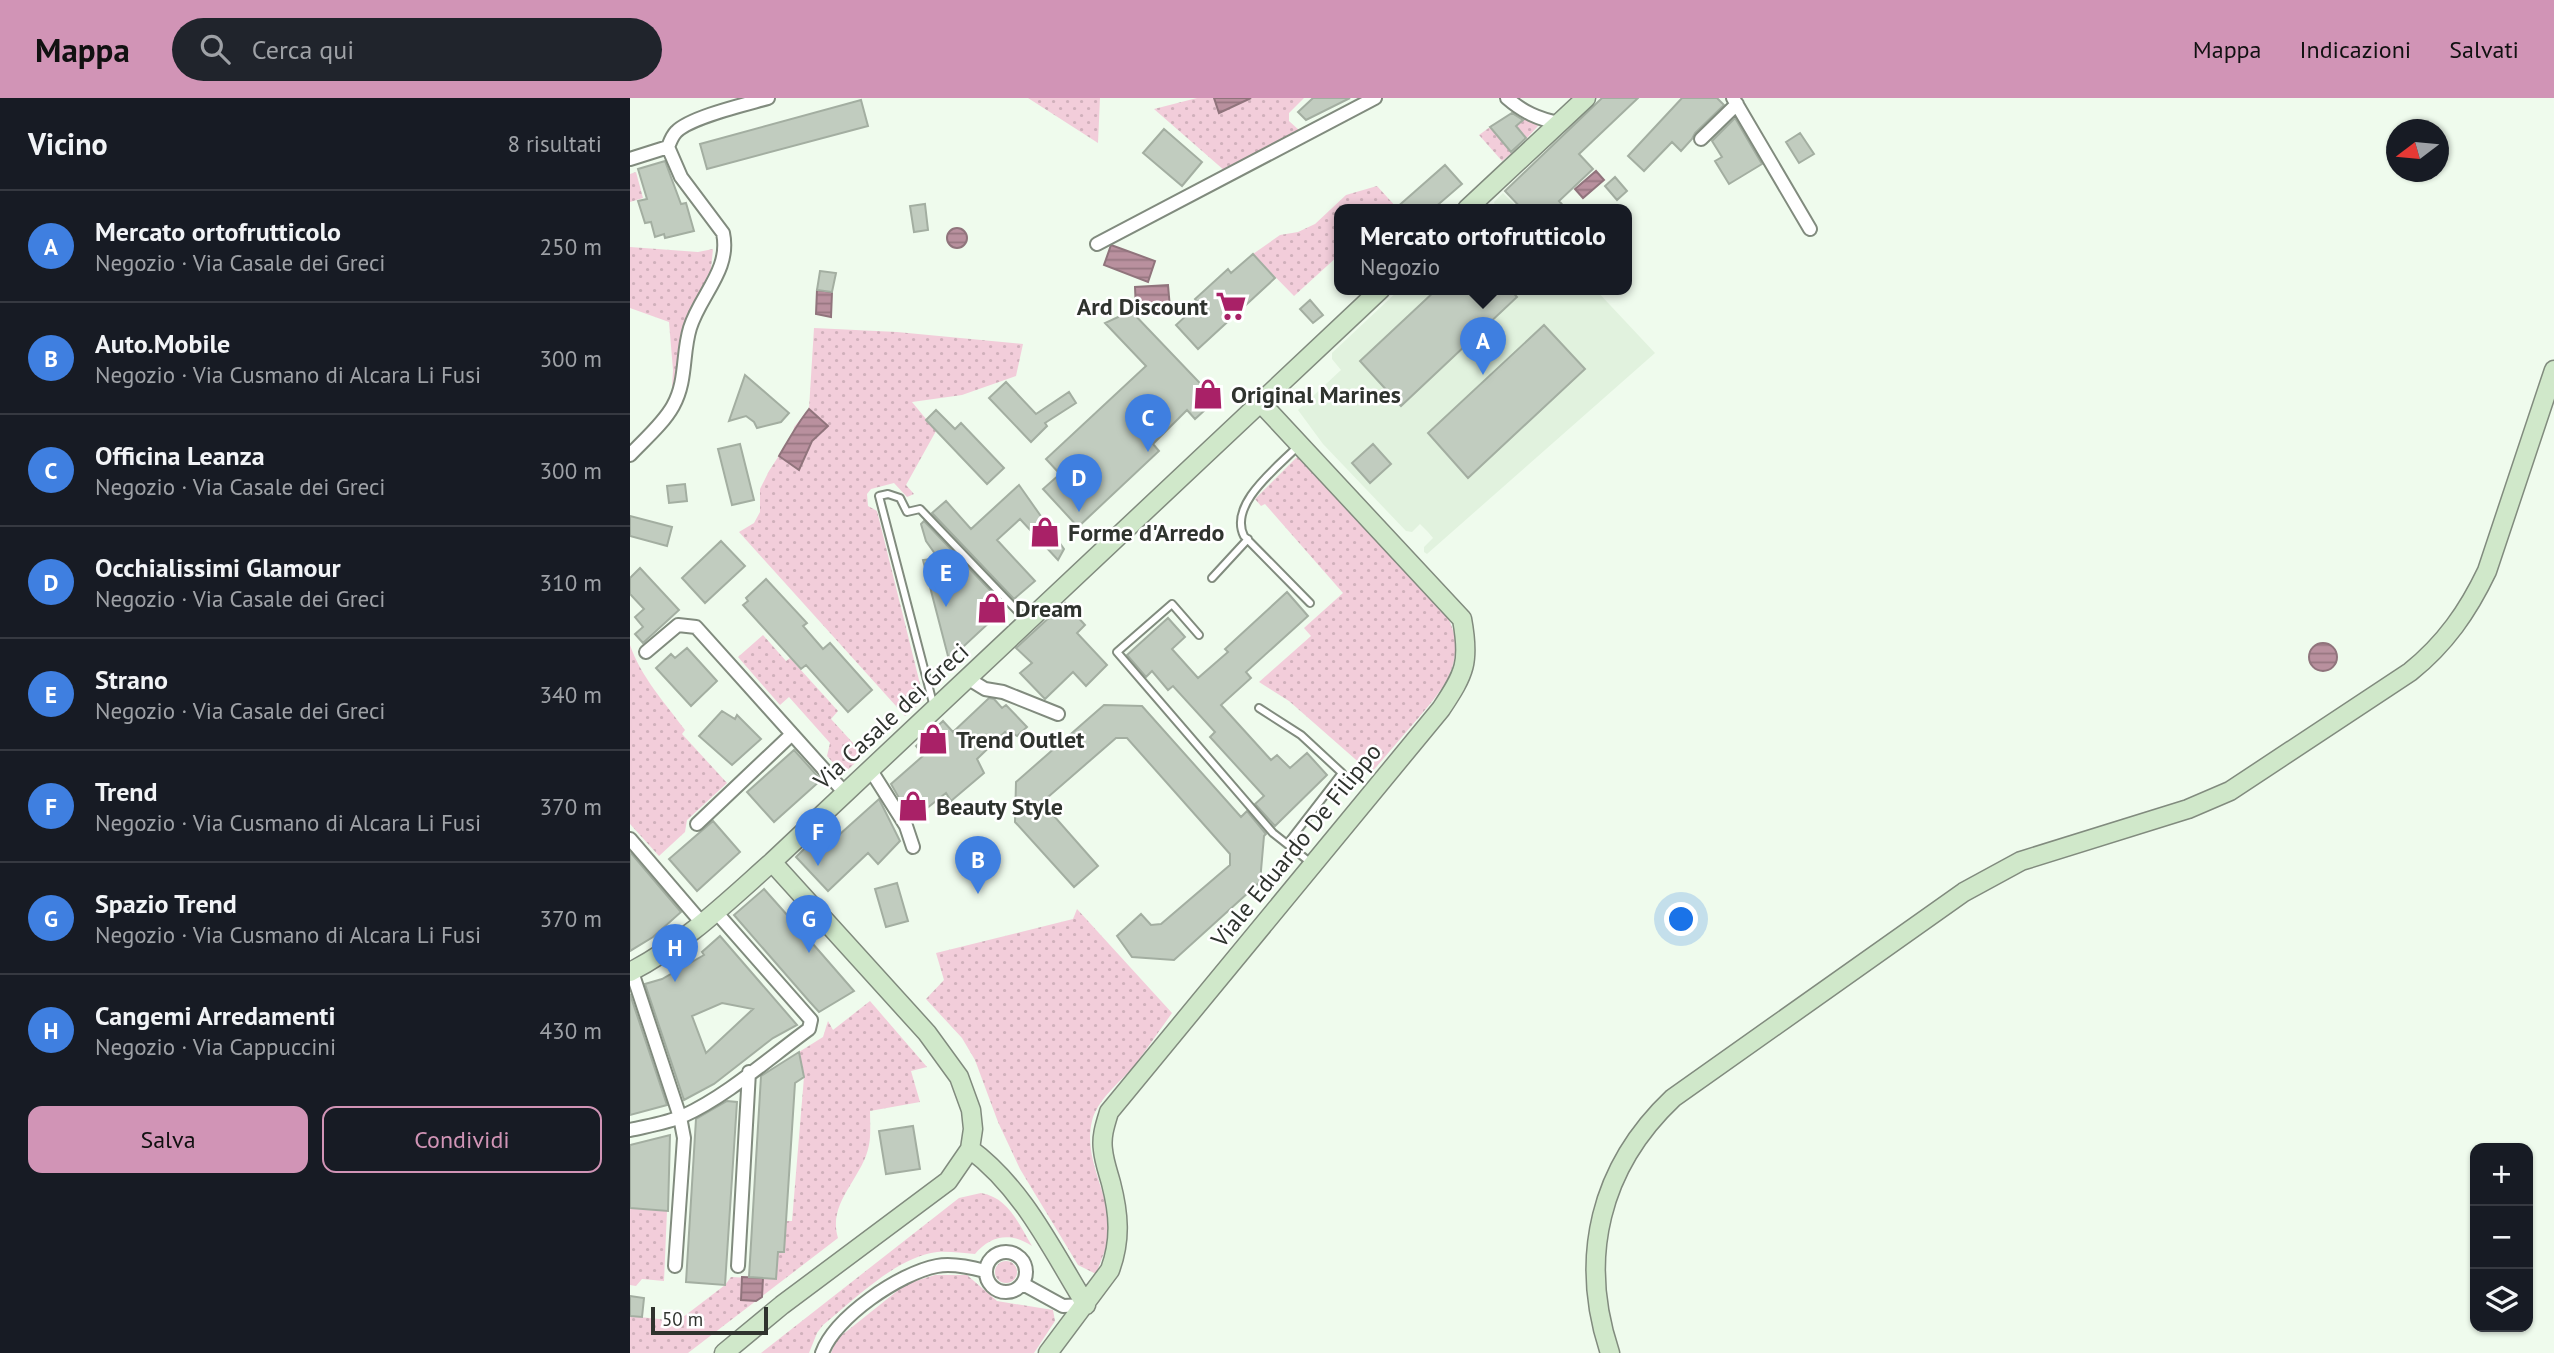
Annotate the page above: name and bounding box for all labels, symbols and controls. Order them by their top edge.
search box [172,18,662,81]
text: Mappa [35,28,130,71]
icon: search [196,30,234,68]
text: Cerca qui [252,33,354,66]
text: Mappa [2193,34,2262,65]
text: Indicazioni [2300,34,2411,65]
text: Salvati [2449,34,2519,65]
north arrow [2386,119,2449,182]
text: Vicino [28,124,108,163]
text: 8 risultati [507,129,602,158]
popup [1334,204,1632,295]
text: Mercato ortofrutticolo [95,215,341,248]
text: Mercato ortofrutticolo [1360,219,1606,252]
text: A [44,232,58,261]
text: 250 m [540,232,602,261]
text: Negozio · Via Casale dei Greci [95,248,386,277]
text: Negozio [1360,252,1440,281]
supermarket icon: Ard Discount [1214,289,1248,323]
place label: Ard Discount [1077,291,1209,322]
pin: A [1460,317,1506,375]
text: Auto.Mobile [95,327,230,360]
text: B [44,344,58,373]
text: 300 m [540,344,602,373]
text: Negozio · Via Cusmano di Alcara Li Fusi [95,360,481,389]
shop icon: Original Marines [1191,377,1225,411]
place label: Original Marines [1231,379,1401,410]
pin: C [1125,394,1171,452]
text: Officina Leanza [95,439,265,472]
pin: D [1056,454,1102,512]
text: C [45,456,57,485]
text: 300 m [540,456,602,485]
text: Negozio · Via Casale dei Greci [95,472,386,501]
shop icon: Forme d'Arredo [1028,515,1062,549]
place label: Forme d'Arredo [1068,517,1225,548]
pin: E [923,549,969,607]
text: Occhialissimi Glamour [95,551,341,584]
text: D [44,568,58,597]
text: 310 m [540,568,602,597]
text: Negozio · Via Casale dei Greci [95,584,386,613]
shop icon: Dream [975,591,1009,625]
place label: Dream [1015,593,1082,624]
street label: Via Casale dei Greci [806,636,975,797]
text: Strano [95,663,168,696]
text: E [45,680,57,709]
text: 340 m [540,680,602,709]
text: Negozio · Via Casale dei Greci [95,696,386,725]
shop icon: Trend Outlet [916,722,950,756]
place label: Trend Outlet [956,724,1085,755]
street label: Viale Eduardo De Filippo [1203,737,1388,954]
text: Trend [95,775,158,808]
shop icon: Beauty Style [896,789,930,823]
place label: Beauty Style [936,791,1063,822]
text: F [45,792,57,821]
text: 370 m [540,792,602,821]
text: Negozio · Via Cusmano di Alcara Li Fusi [95,808,481,837]
pin: F [795,808,841,866]
pin: B [955,836,1001,894]
text: Spazio Trend [95,887,237,920]
pin: G [786,895,832,953]
your location [1664,902,1698,936]
text: G [44,904,58,933]
text: 370 m [540,904,602,933]
text: Negozio · Via Cusmano di Alcara Li Fusi [95,920,481,949]
pin: H [652,924,698,982]
text: Cangemi Arredamenti [95,999,335,1032]
text: H [44,1016,58,1045]
text: 430 m [540,1016,602,1045]
text: Negozio · Via Cappuccini [95,1032,336,1061]
button: Salva [28,1106,308,1173]
button: Condividi [322,1106,602,1173]
map controls [2470,1143,2533,1332]
button: + [2470,1143,2533,1206]
button: − [2470,1206,2533,1269]
button: layers [2470,1269,2533,1332]
scale bar [651,1304,768,1336]
text: 50 m [662,1307,703,1331]

